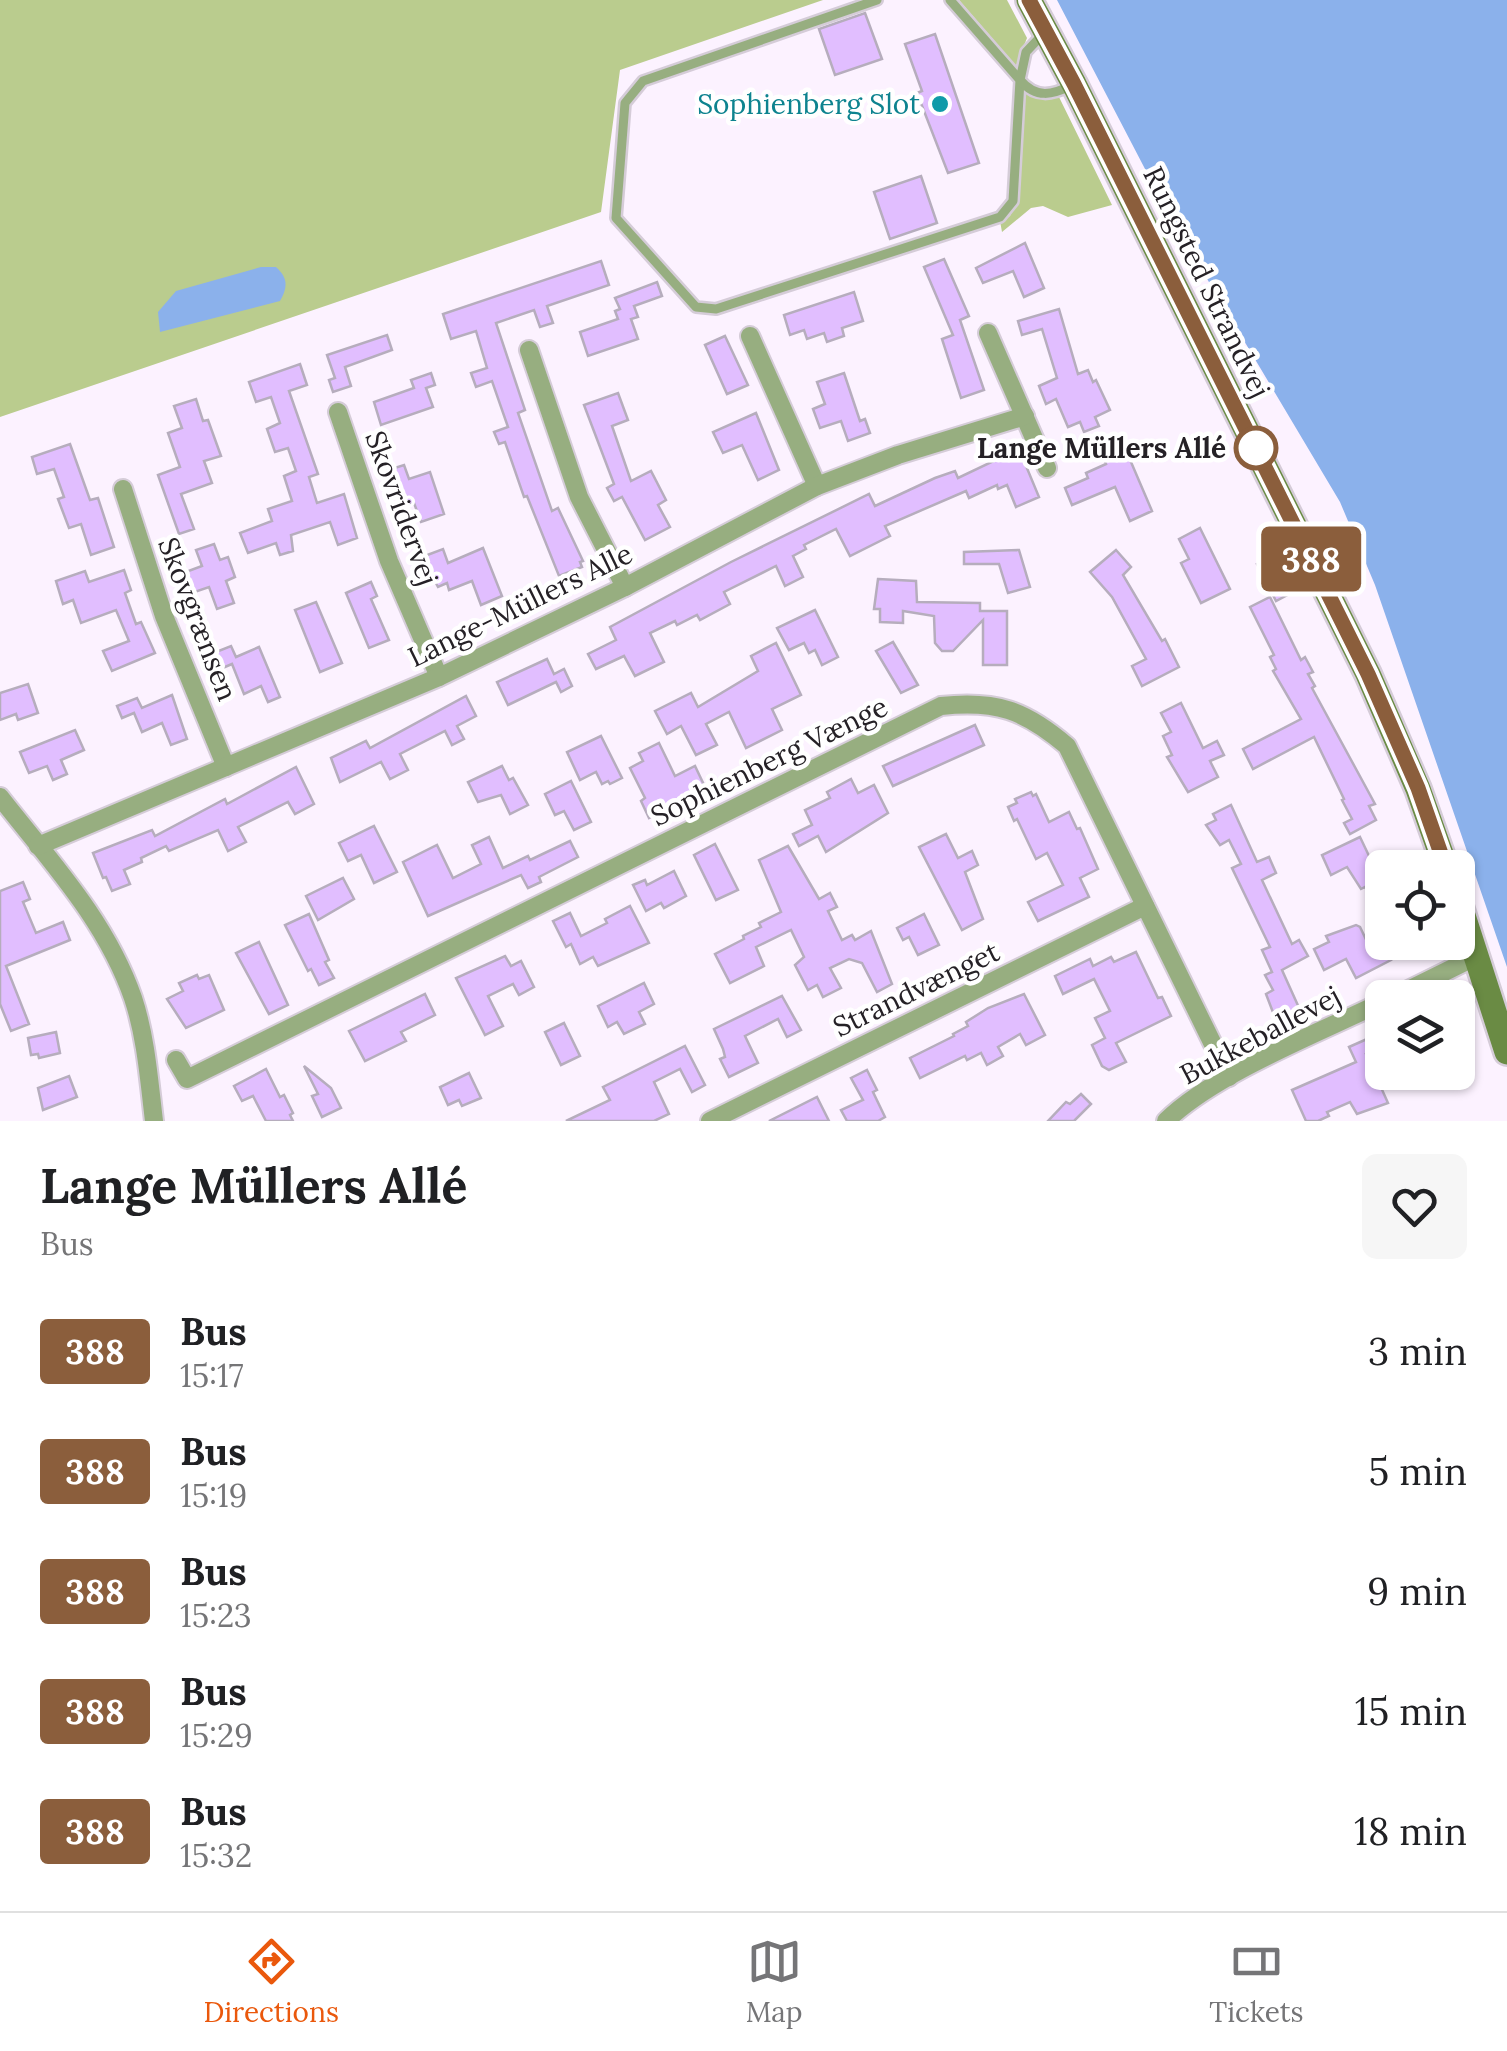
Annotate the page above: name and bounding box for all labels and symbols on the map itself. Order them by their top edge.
place label: Sophienberg Slot [697,86,920,122]
marker: Sophienberg Slot [929,93,951,115]
street label: Rungsted Strandvej [1135,161,1279,403]
street label: Skovridervej [357,426,447,590]
marker: Lange Müllers Allé [1235,427,1277,469]
place label: Lange Müllers Allé [977,430,1226,466]
line badge: 388 [1254,526,1368,592]
street label: Skovgrænsen [150,532,246,706]
street label: Lange-Müllers Alle [402,535,638,675]
street label: Sophienberg Vænge [645,688,893,834]
street label: Strandvænget [827,933,1005,1045]
street label: Bukkeballevej [1174,978,1346,1092]

